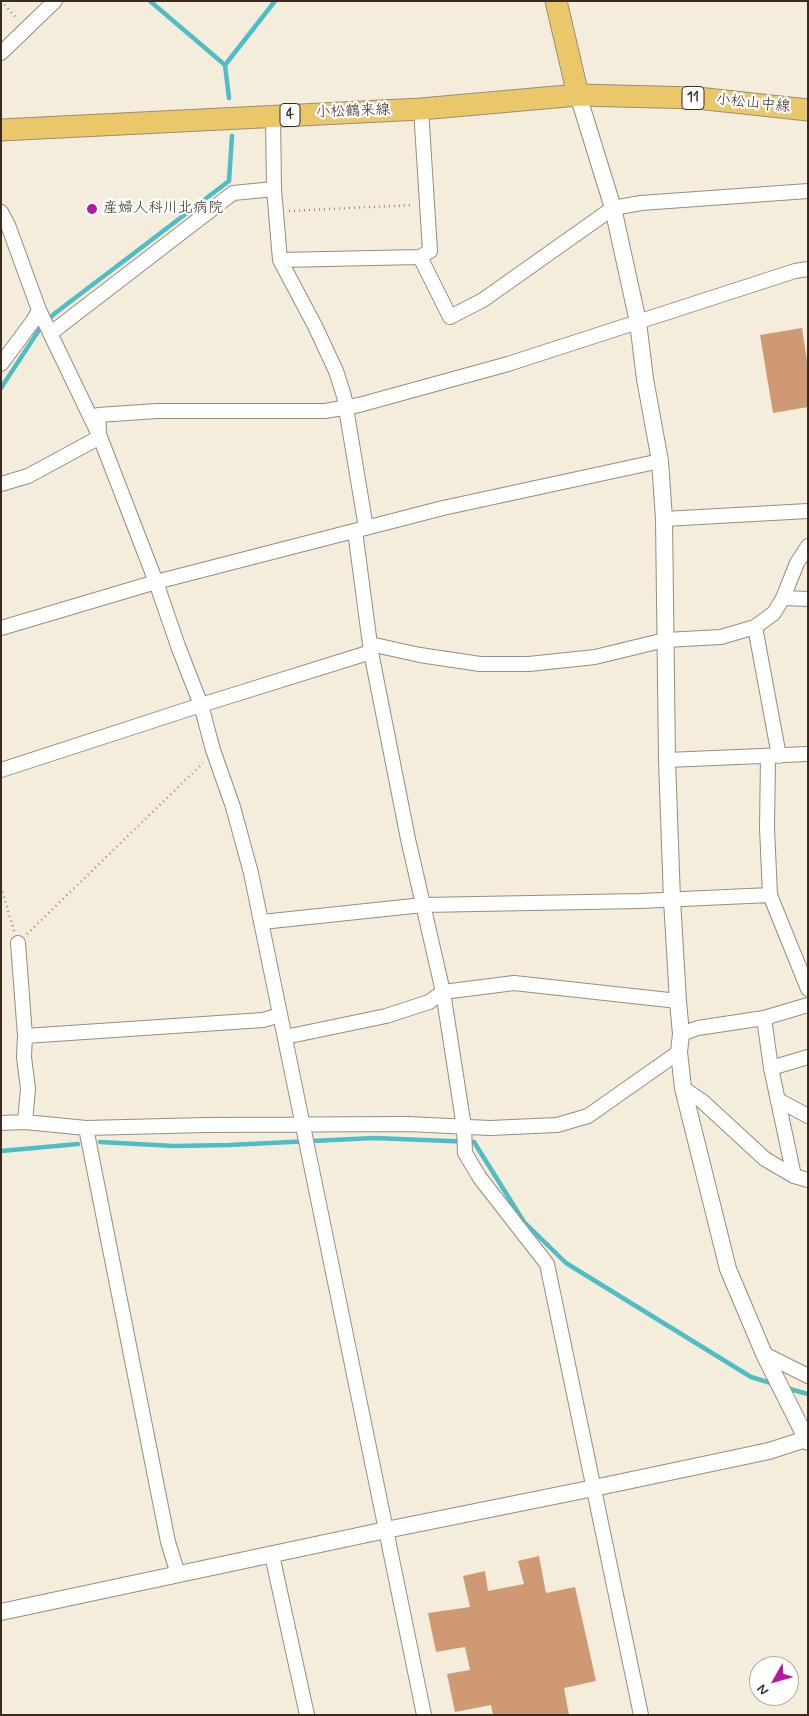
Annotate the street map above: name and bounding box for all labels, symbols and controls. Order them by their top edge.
road number: 11 [682,86,704,110]
street label: 小松山中線 [715,91,791,117]
street label: 小松鶴来線 [315,102,391,122]
road number: 4 [280,104,300,126]
place label: 産婦人科川北病院 [103,200,223,218]
marker: 産婦人科川北病院 [85,202,99,216]
north arrow [749,1656,799,1706]
text: N [753,1680,773,1699]

